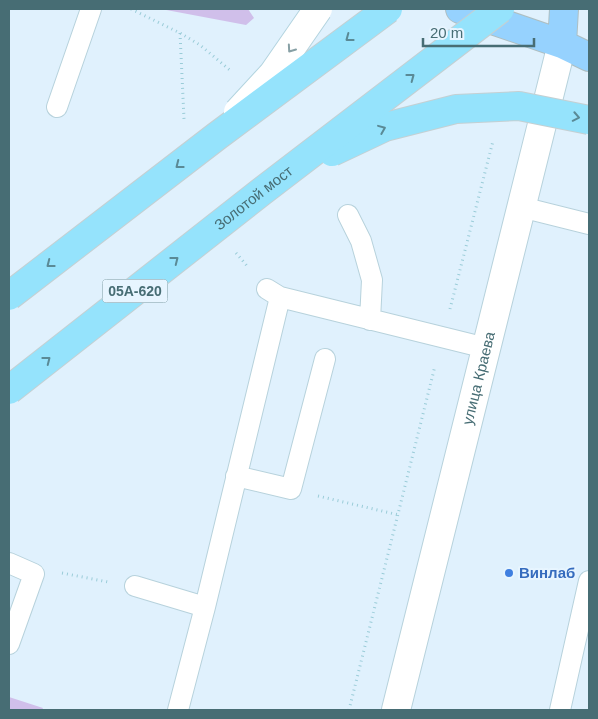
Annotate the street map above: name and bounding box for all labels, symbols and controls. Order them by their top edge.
scale bar [423,15,534,47]
text: 20 m [430,24,463,41]
one-way arrow [345,32,355,41]
one-way arrow [288,43,297,53]
one-way arrow [405,74,415,83]
one-way arrow [571,112,580,122]
one-way arrow [377,125,386,135]
one-way arrow [175,160,184,169]
street label: Золотой мост [211,162,296,233]
one-way arrow [169,257,178,265]
one-way arrow [46,258,56,267]
road number: 05А-620 [102,280,168,302]
street label: улица Краева [458,329,498,426]
one-way arrow [41,357,51,366]
place label: Винлаб [519,564,575,581]
marker: Винлаб [503,567,515,579]

